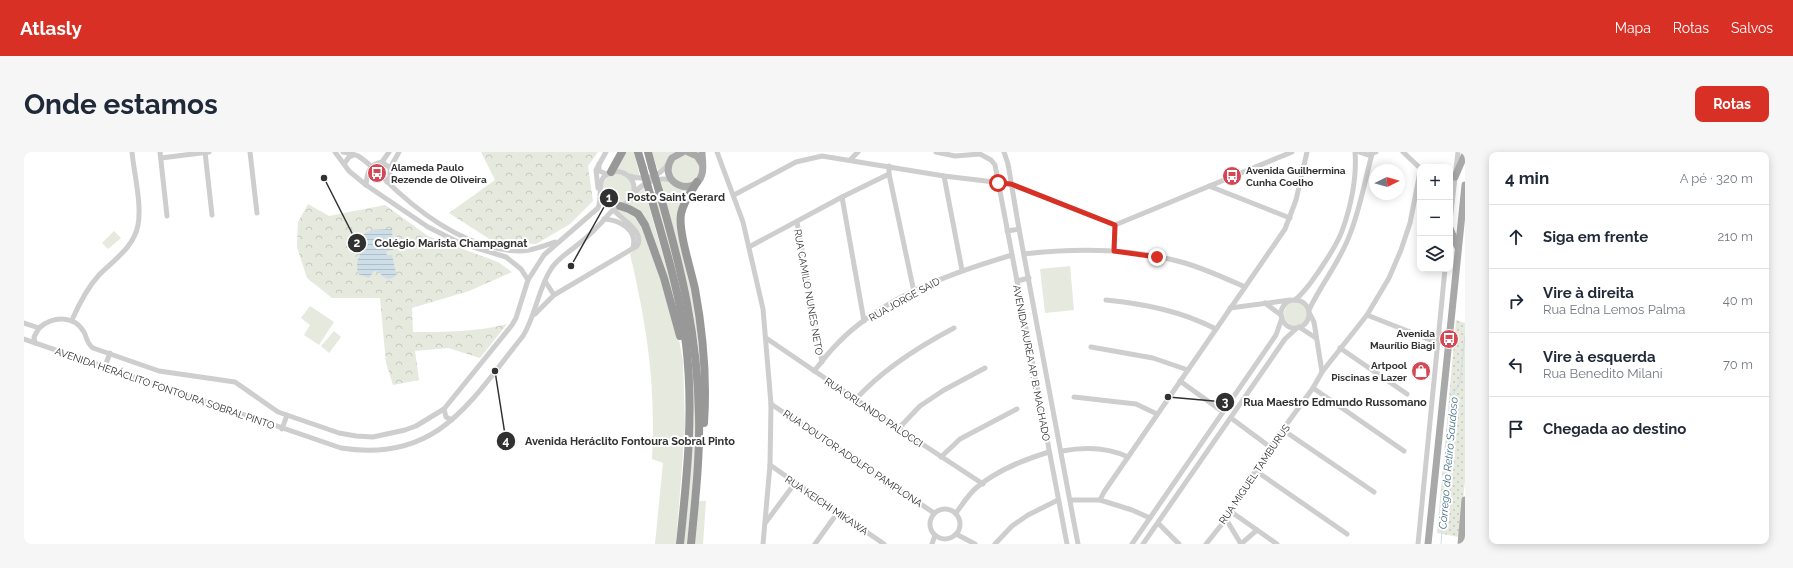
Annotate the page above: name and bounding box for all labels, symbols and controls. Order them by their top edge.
text: Atlasly [20,17,82,39]
text: Mapa [1615,20,1651,36]
text: Rotas [1673,20,1709,36]
text: Salvos [1731,20,1773,36]
button: Rotas [1695,86,1769,122]
text: Onde estamos [24,88,218,121]
bus stop icon: Alameda Paulo Rezende de Oliveira [366,162,388,184]
place label: Alameda Paulo Rezende de Oliveira [391,162,487,185]
north arrow [1369,164,1405,200]
map controls [1417,164,1453,272]
button: + [1417,164,1453,200]
bus stop icon: Avenida Guilhermina Cunha Coelho [1221,165,1243,187]
place label: Avenida Guilhermina Cunha Coelho [1246,165,1346,188]
text: 4 min [1505,168,1549,188]
text: A pé · 320 m [1680,171,1753,186]
route start [989,174,1007,192]
callout: Posto Saint Gerard [599,186,733,209]
text: 1 [606,191,612,205]
text: Posto Saint Gerard [627,191,725,204]
button: − [1417,200,1453,236]
icon: ahead [1505,226,1527,248]
street label: RUA CAMILO NUNES NETO [792,228,825,357]
text: Siga em frente [1543,228,1648,246]
text: 210 m [1717,229,1753,244]
callout: Colégio Marista Champagnat [347,232,536,255]
text: 2 [354,236,361,250]
button: layers [1417,236,1453,272]
text: Colégio Marista Champagnat [375,237,528,250]
route end [1148,248,1166,266]
street label: RUA JORGE SAID [867,275,942,324]
street label: AVENIDA AUREA AP. B. MACHADO [1011,284,1052,443]
text: Vire à direita [1543,284,1634,302]
icon: right [1505,290,1527,312]
text: 40 m [1723,293,1753,308]
text: Rua Edna Lemos Palma [1543,302,1685,317]
place label: Avenida Maurílio Biagi [1370,328,1435,351]
bus stop icon: Avenida Maurílio Biagi [1438,328,1460,350]
street label: AVENIDA HERÁCLITO FONTOURA SOBRAL PINTO [54,346,277,432]
text: Vire à esquerda [1543,348,1656,366]
icon: left [1505,354,1527,376]
text: 70 m [1723,357,1753,372]
place label: Artpool Piscinas e Lazer [1331,360,1408,383]
shop icon: Artpool Piscinas e Lazer [1410,360,1432,382]
text: Rua Benedito Milani [1543,366,1663,381]
street label: RUA ORLANDO PALOCCI [823,375,925,449]
callout: Rua Maestro Edmundo Russomano [1215,391,1434,414]
text: 3 [1222,395,1229,409]
text: Rua Maestro Edmundo Russomano [1243,396,1427,409]
water label: Córrego do Retiro Saudoso [1436,396,1461,530]
street label: RUA DOUTOR ADOLFO PAMPLONA [781,408,924,509]
icon: arrive [1505,418,1527,440]
text: Chegada ao destino [1543,420,1686,438]
street label: RUA MIGUEL TAMBURUS [1217,422,1292,526]
callout: Avenida Heráclito Fontoura Sobral Pinto [496,430,743,453]
text: 4 [503,434,510,448]
text: Avenida Heráclito Fontoura Sobral Pinto [525,435,735,448]
street label: RUA KEICHI MIKAWA [783,474,870,537]

